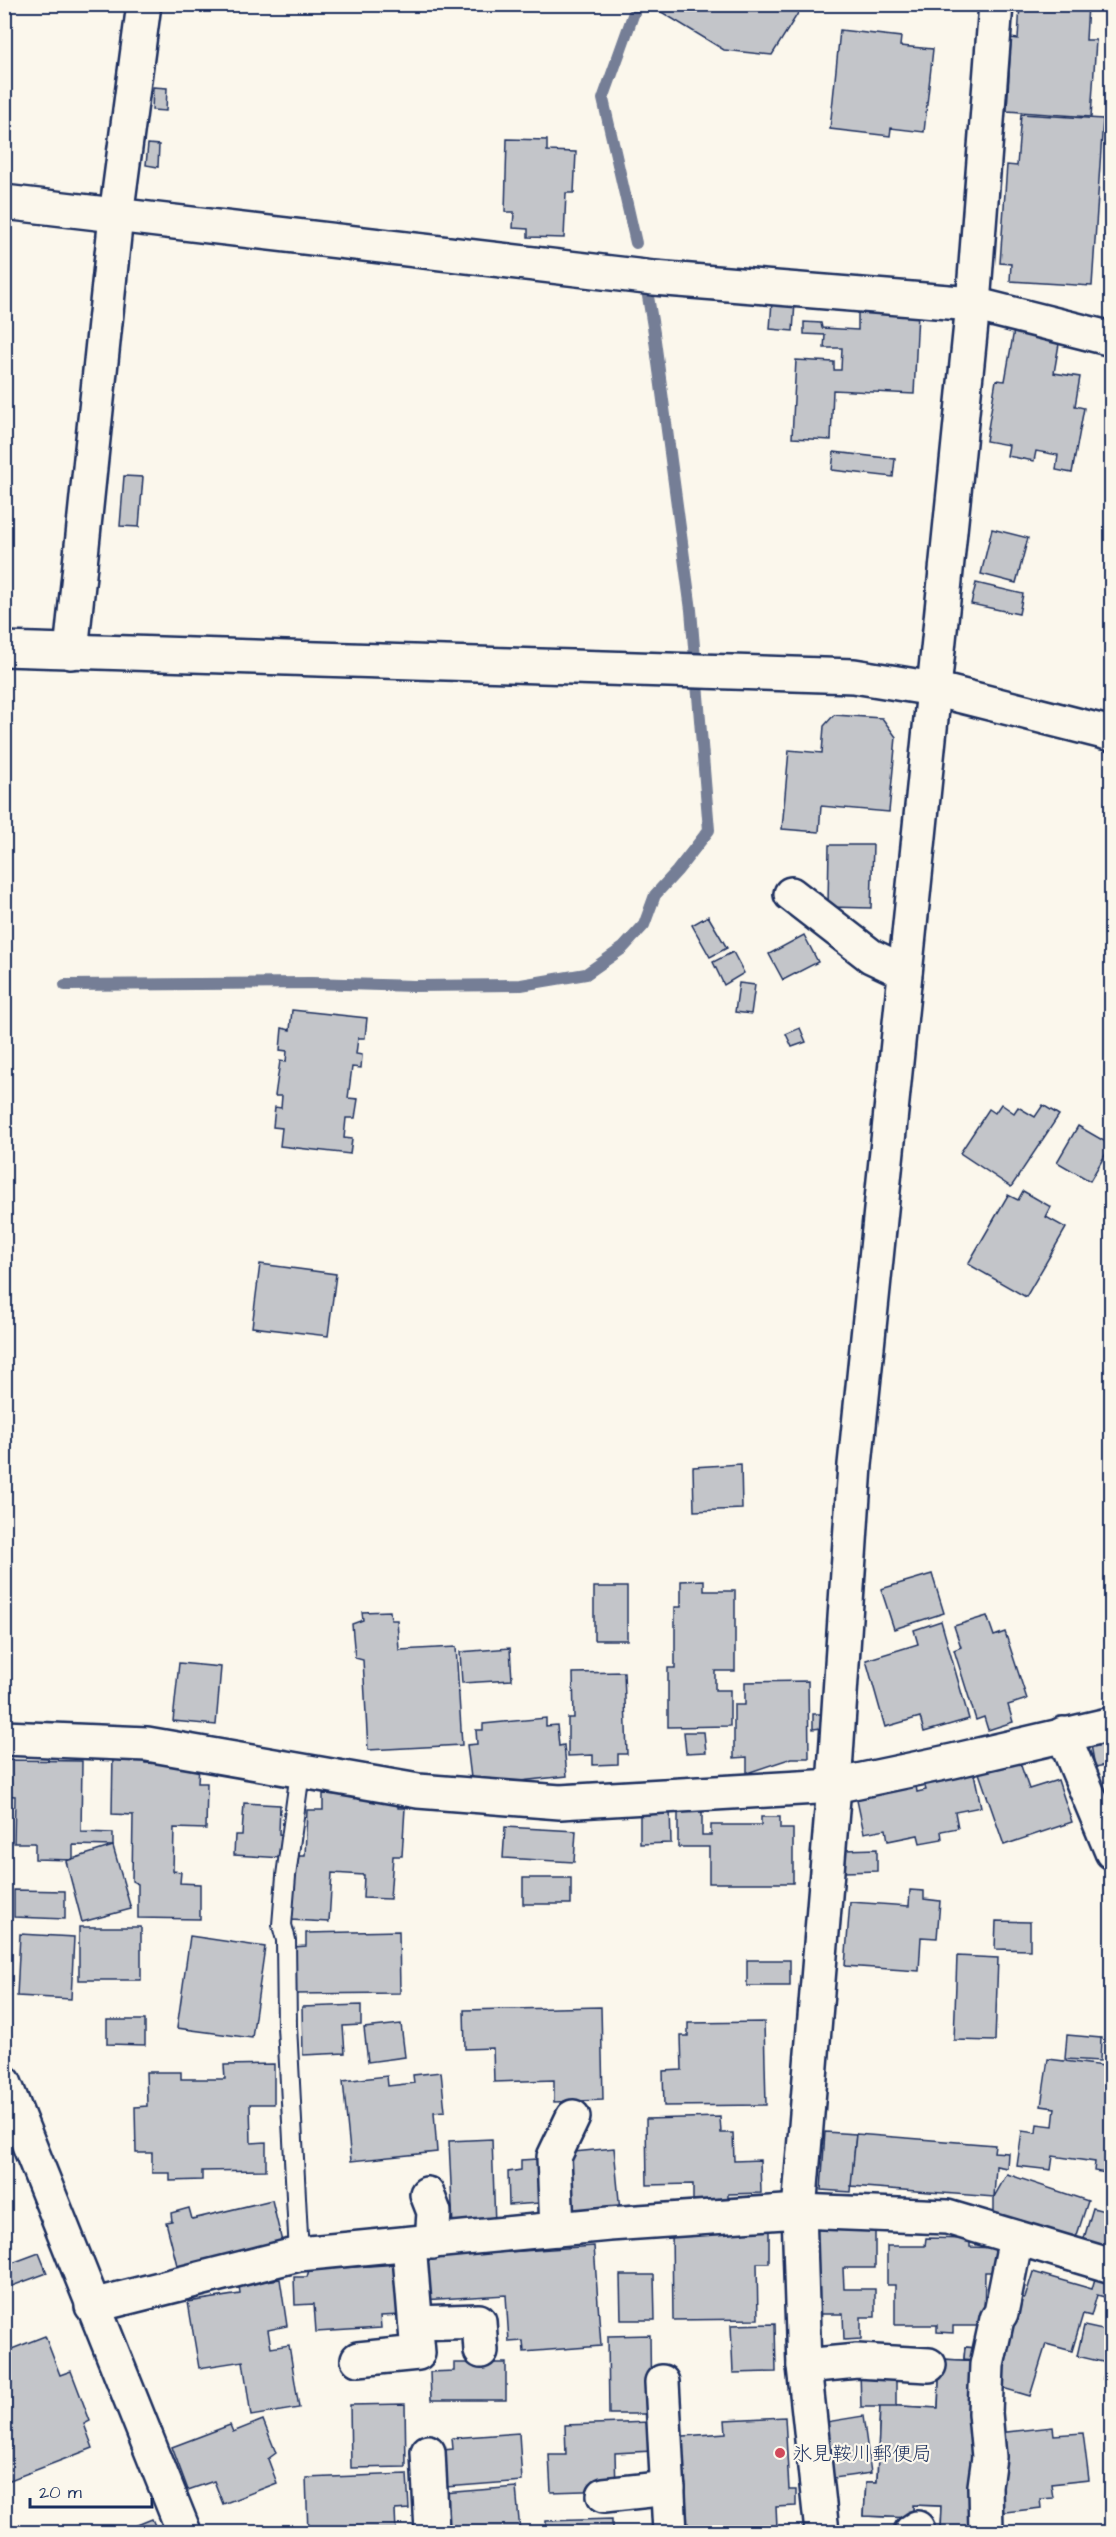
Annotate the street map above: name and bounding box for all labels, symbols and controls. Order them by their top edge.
place label: 氷見鞍川郵便局 [792,2440,932,2468]
marker: 氷見鞍川郵便局 [773,2446,787,2460]
scale bar [30,2471,152,2509]
text: 20 m [39,2480,82,2505]

